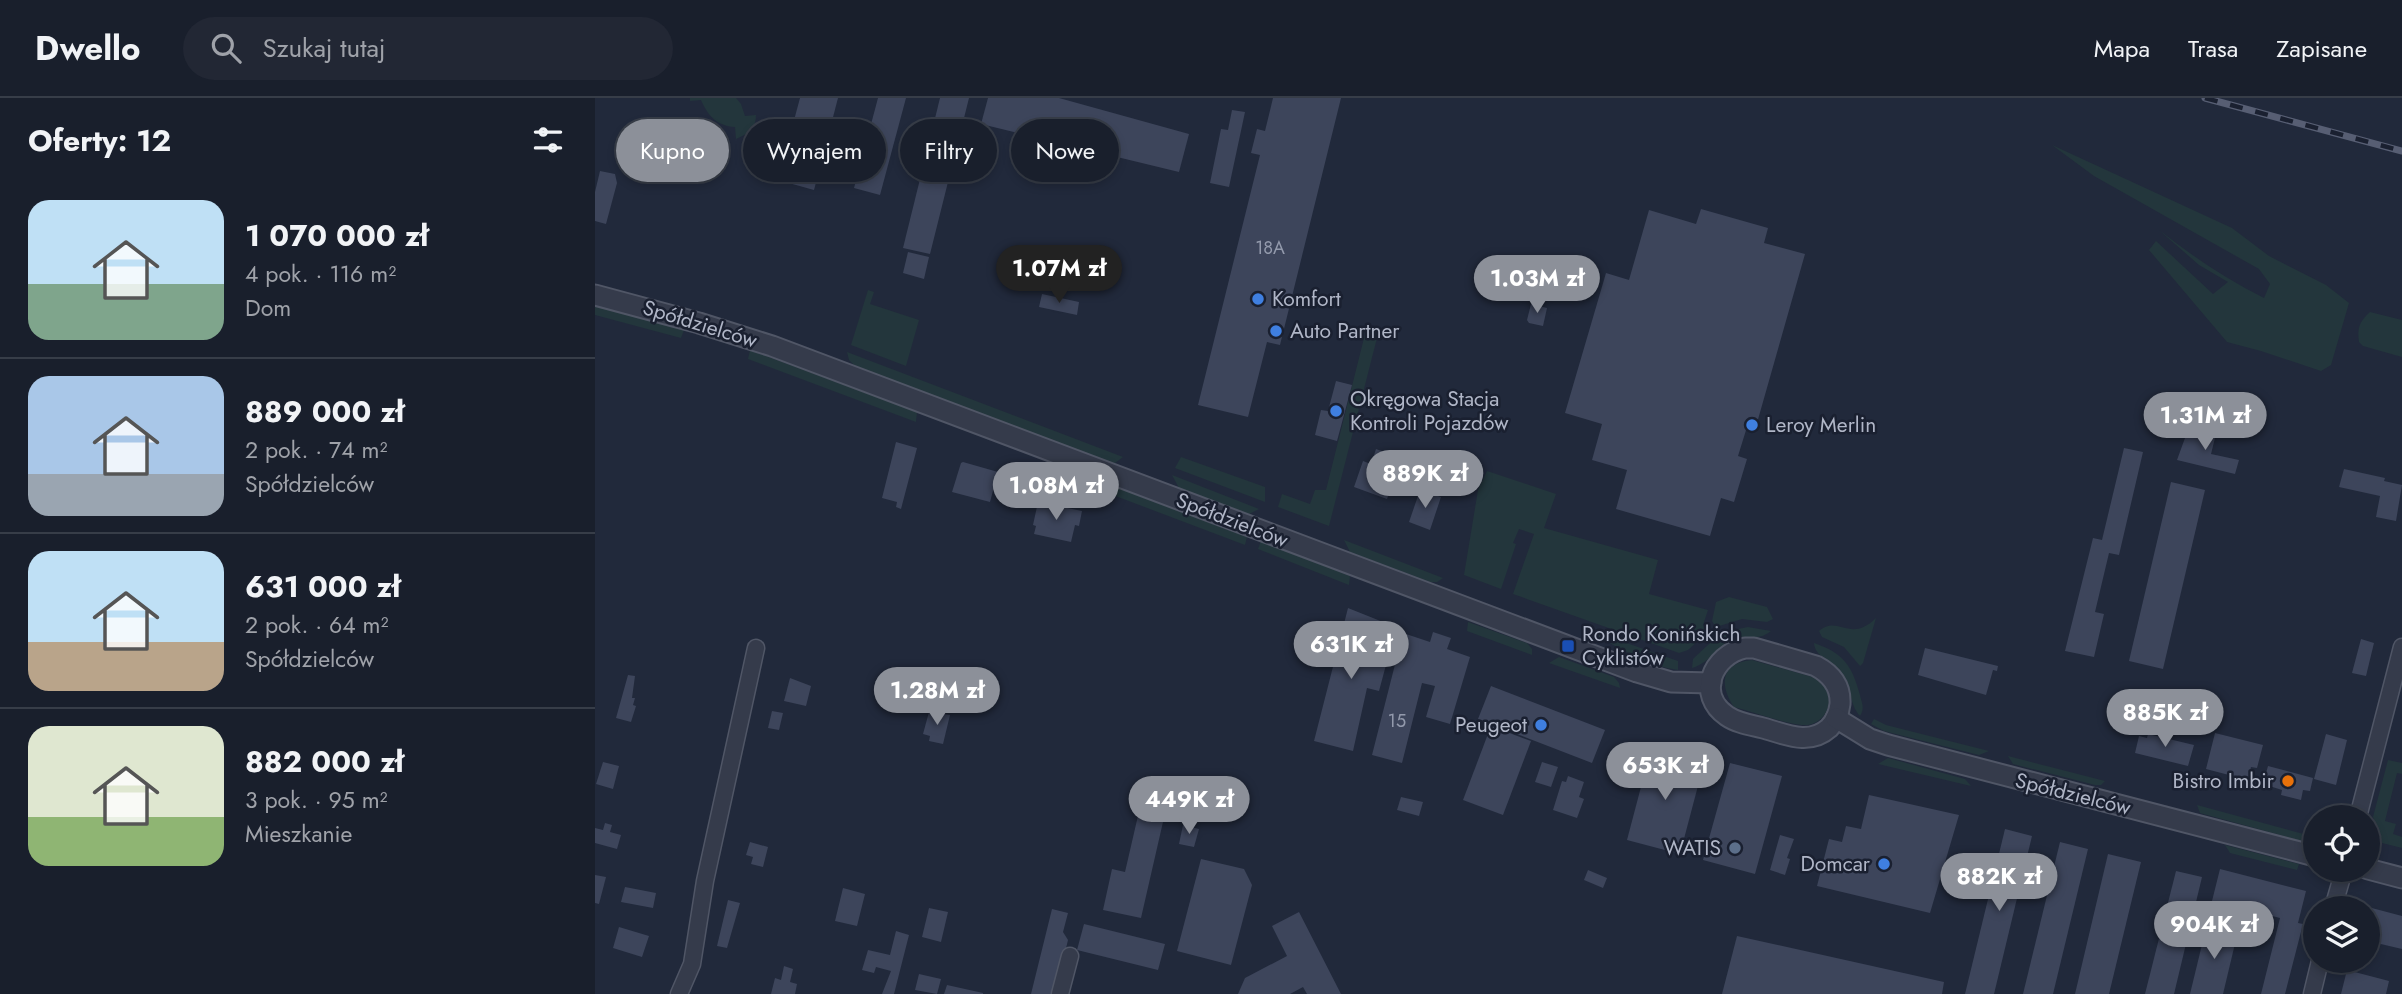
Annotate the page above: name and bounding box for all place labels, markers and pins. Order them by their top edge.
pin: 1.07M zł [987,246,1131,305]
pin: 1.03M zł [1465,256,1609,315]
place label: Komfort [1272,284,1341,314]
marker: Komfort [1250,291,1266,307]
place label: Auto Partner [1290,316,1400,346]
marker: Auto Partner [1268,323,1284,339]
place label: Okręgowa Stacja Kontroli Pojazdów [1350,384,1509,438]
pin: 1.31M zł [2133,392,2277,452]
marker: Okręgowa Stacja Kontroli Pojazdów [1328,403,1344,419]
place label: Leroy Merlin [1766,410,1876,440]
marker: Leroy Merlin [1744,417,1760,433]
pin: 889K zł [1360,450,1490,510]
pin: 1.08M zł [984,462,1128,522]
place label: Rondo Konińskich Cyklistów [1582,619,1740,673]
pin: 631K zł [1286,622,1416,681]
marker: Rondo Konińskich Cyklistów [1560,638,1576,654]
pin: 1.28M zł [865,668,1009,727]
pin: 885K zł [2100,690,2230,749]
place label: Peugeot [1455,710,1527,740]
marker: Peugeot [1533,717,1549,733]
pin: 653K zł [1600,742,1730,802]
place label: Bistro Imbir [2173,766,2275,796]
marker: Bistro Imbir [2280,773,2296,789]
pin: 449K zł [1124,776,1254,836]
place label: WATIS [1664,833,1721,863]
marker: WATIS [1727,840,1743,856]
place label: Domcar [1801,849,1871,879]
pin: 882K zł [1934,854,2064,913]
marker: Domcar [1876,856,1892,872]
pin: 904K zł [2149,902,2279,961]

